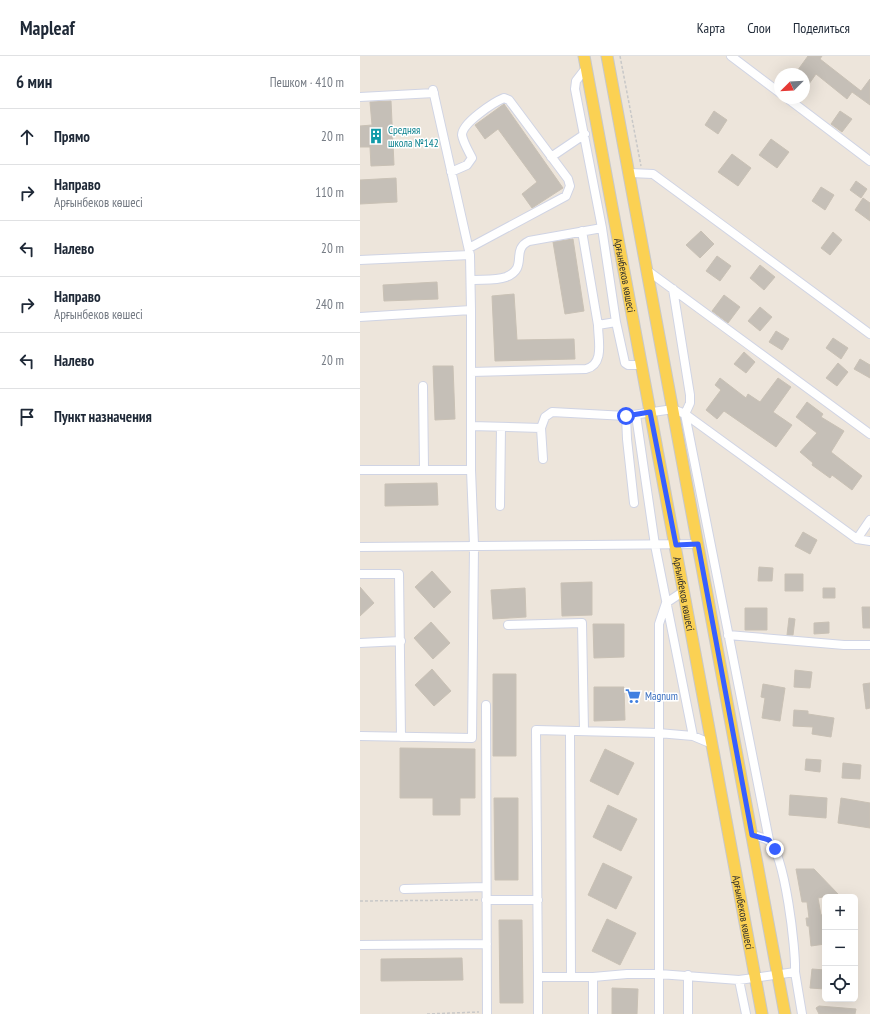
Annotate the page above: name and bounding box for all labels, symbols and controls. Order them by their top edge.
text: Mapleaf [20,16,75,40]
text: Карта [697,19,725,37]
text: Слои [747,19,771,37]
text: Поделиться [793,19,850,37]
north arrow [774,68,810,104]
text: 6 мин [16,71,52,93]
text: Пешком · 410 m [270,74,344,91]
place label: Средняя школа №142 [388,123,439,150]
icon: ahead [16,126,38,148]
text: Прямо [54,127,90,146]
building icon: Средняя школа №142 [367,127,385,145]
text: 20 m [321,128,344,145]
text: Направо [54,175,101,194]
icon: right [16,182,38,204]
text: 110 m [315,184,344,201]
text: Арғынбеков көшесі [54,194,143,211]
street label: Арғынбеков көшесі [611,237,639,314]
icon: left [16,238,38,260]
text: Налево [54,239,94,258]
text: 20 m [321,240,344,257]
text: Направо [54,287,101,306]
icon: right [16,294,38,316]
text: 240 m [315,296,344,313]
text: Арғынбеков көшесі [54,306,143,323]
icon: left [16,350,38,372]
text: Налево [54,351,94,370]
text: 20 m [321,352,344,369]
icon: arrive [16,406,38,428]
text: Пункт назначения [54,407,152,426]
route start [617,407,635,425]
street label: Арғынбеков көшесі [670,555,698,632]
supermarket icon: Magnum [624,687,642,705]
place label: Magnum [645,689,678,703]
route end [766,840,784,858]
street label: Арғынбеков көшесі [729,874,757,951]
map controls [822,894,858,1002]
button: + [822,894,858,930]
button: − [822,930,858,966]
button: locate [822,966,858,1002]

